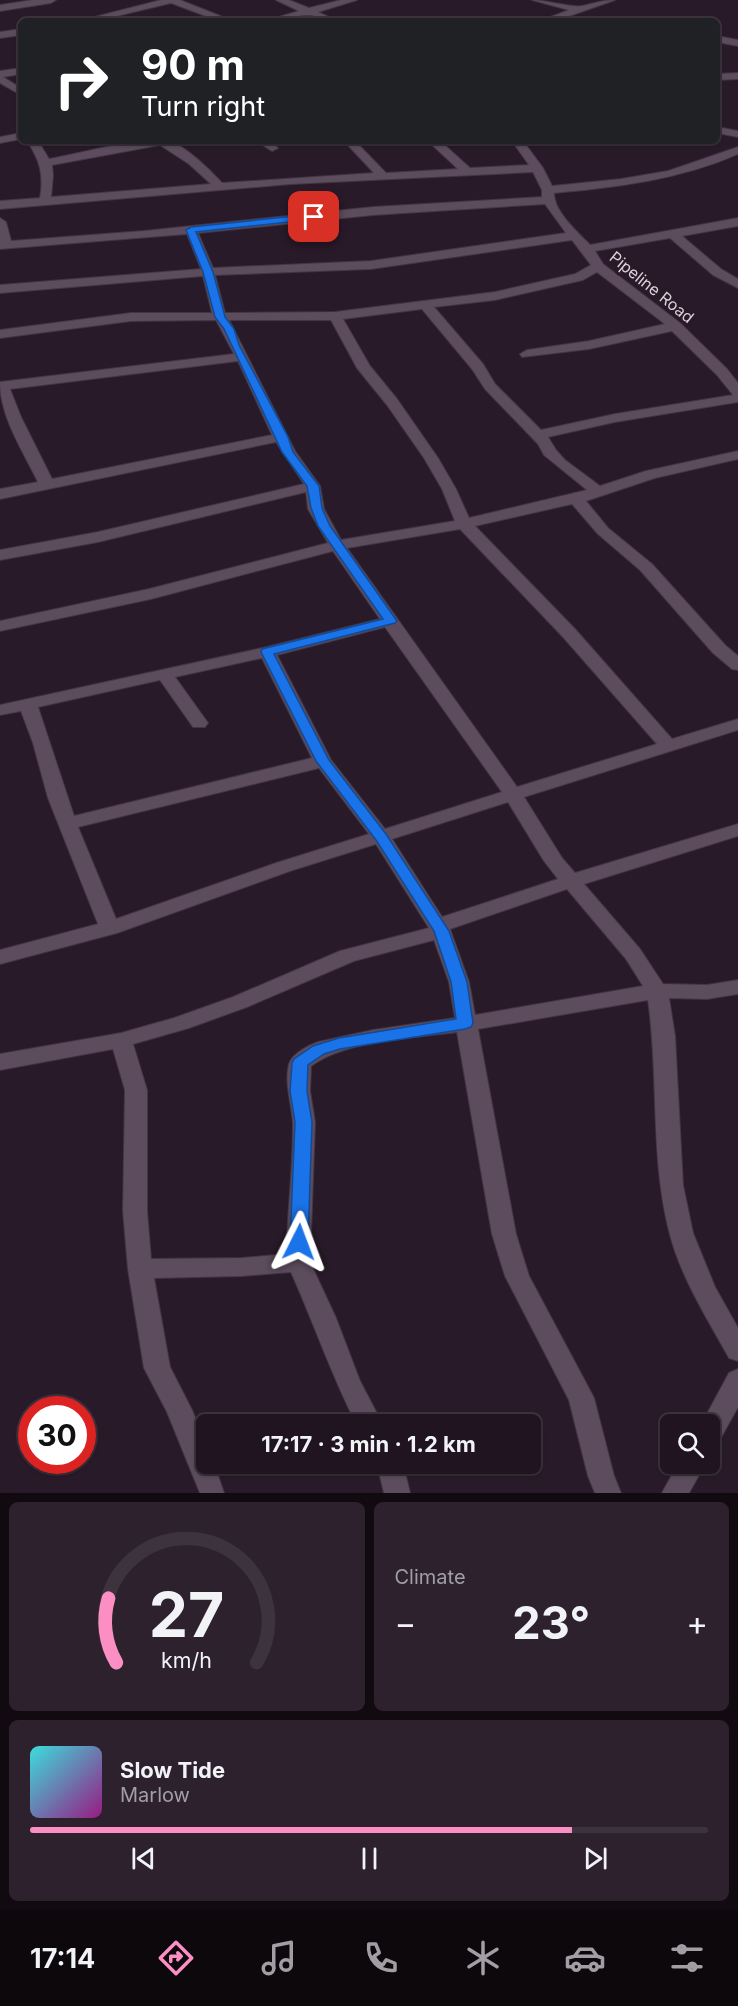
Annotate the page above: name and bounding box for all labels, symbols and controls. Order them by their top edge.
text: 90 m [141,39,245,90]
icon: right [42,42,120,120]
text: Turn right [141,90,265,123]
pin [288,191,339,242]
icon: arrive [297,200,330,233]
street label: Pipeline Road [606,247,698,327]
position arrow [267,1210,331,1274]
speed limit sign: 30 [18,1396,96,1474]
map controls [660,1414,720,1474]
button: search [660,1414,720,1474]
text: 17:17 · 3 min · 1.2 km [261,1431,476,1457]
text: Climate [395,1565,466,1589]
text: 27 [149,1577,225,1652]
text: 23° [512,1595,590,1650]
text: − [395,1603,416,1643]
text: + [686,1603,708,1643]
text: km/h [161,1648,212,1674]
text: Slow Tide [120,1757,225,1783]
text: Marlow [120,1783,190,1807]
icon: previous [127,1842,160,1875]
icon: pause [353,1842,386,1875]
icon: next [579,1842,612,1875]
icon: directions [155,1937,197,1979]
icon: music [258,1937,300,1979]
icon: phone [360,1937,402,1979]
icon: climate [462,1937,504,1979]
icon: car [564,1937,606,1979]
icon: filters [666,1937,708,1979]
text: 17:14 [30,1942,95,1975]

